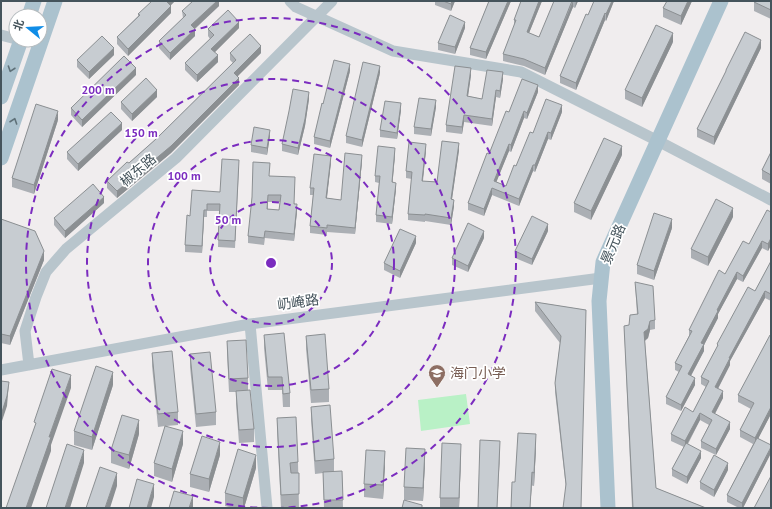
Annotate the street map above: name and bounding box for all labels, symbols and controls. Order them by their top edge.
north arrow [8,8,48,48]
text: 北 [10,18,27,32]
one-way arrow [7,65,16,72]
text: 200 m [81,82,115,97]
one-way arrow [9,118,17,125]
text: 150 m [124,125,158,140]
street label: 椒东路 [116,150,160,190]
text: 100 m [167,168,201,183]
text: 50 m [215,212,241,227]
street label: 景元路 [597,221,629,267]
centre of rings [264,256,278,270]
street label: 屷崦路 [276,290,320,314]
school or university icon: 海门小学 [427,363,447,388]
place label: 海门小学 [450,364,506,382]

